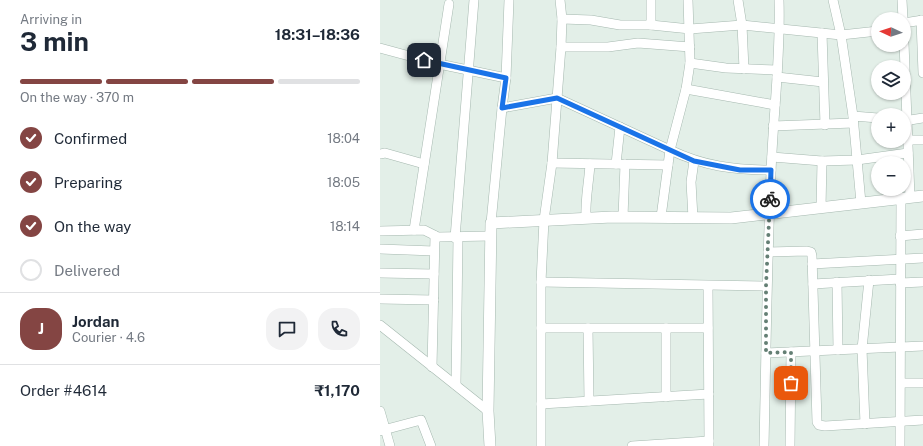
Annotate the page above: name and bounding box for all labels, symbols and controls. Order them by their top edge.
text: Arriving in [20,12,82,27]
north arrow [871,12,911,52]
map controls [871,12,911,196]
text: 3 min [20,26,89,57]
text: 18:31–18:36 [275,26,360,43]
pin [407,43,441,77]
icon: home [413,49,435,71]
button: layers [871,60,911,100]
text: On the way · 370 m [20,90,134,105]
button: + [871,108,911,148]
icon: check [20,127,42,149]
text: Confirmed [54,130,127,147]
text: 18:04 [327,131,360,146]
button: − [871,156,911,196]
icon: check [20,171,42,193]
text: Preparing [54,174,123,191]
text: 18:05 [327,175,360,190]
courier [750,179,790,219]
icon: bike [759,188,781,210]
icon: check [20,215,42,237]
text: On the way [54,218,131,235]
text: 18:14 [330,219,360,234]
text: Delivered [54,262,120,279]
button: chat [266,308,308,350]
button: phone [318,308,360,350]
text: Jordan [72,313,119,330]
text: J [38,320,44,337]
text: Courier · 4.6 [72,330,145,345]
pin [774,366,808,400]
icon: bag [780,372,802,394]
text: Order #4614 [20,382,107,399]
text: ₹1,170 [314,382,360,399]

